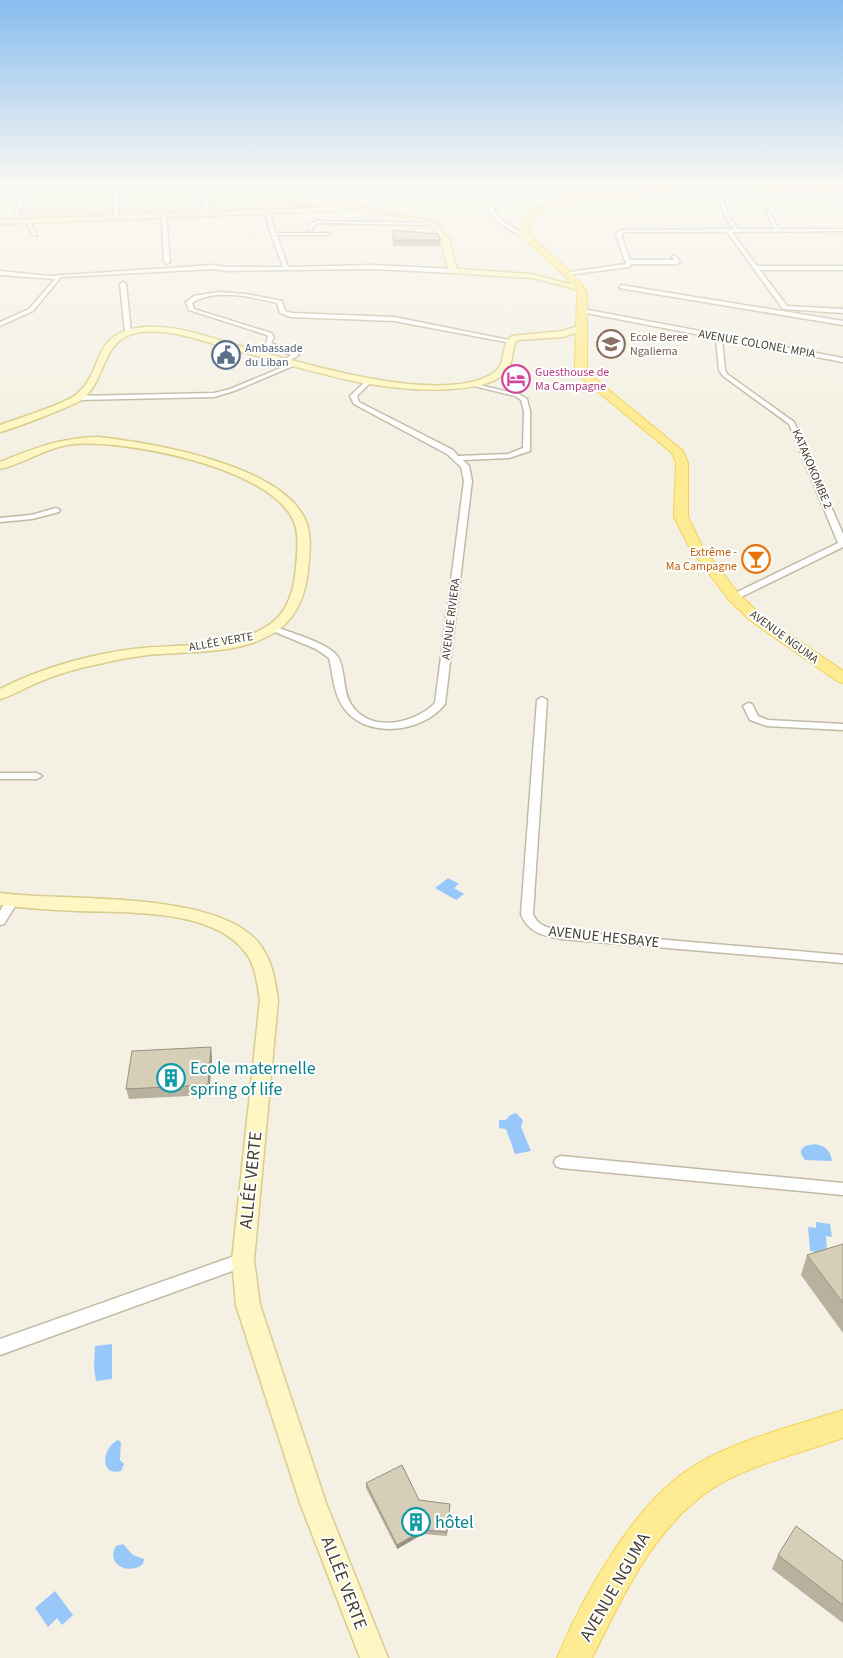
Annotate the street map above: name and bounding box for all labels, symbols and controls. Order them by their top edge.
street label: AVENUE COLONEL MPIA [697,325,817,363]
school or university icon: Ecole Beree Ngaliema [596,329,626,359]
place label: Ecole Beree Ngaliema [630,329,688,360]
public building icon: Ambassade du Liban [211,340,241,370]
place label: Ambassade du Liban [245,340,303,371]
hotel icon: Guesthouse de Ma Campagne [501,364,531,394]
place label: Guesthouse de Ma Campagne [535,364,609,395]
street label: KATAKOKOMBE 2 [788,427,836,511]
place label: Extrême - Ma Campagne [666,544,737,575]
bar icon: Extrême - Ma Campagne [741,544,771,574]
street label: AVENUE RIVIERA [438,577,464,661]
street label: AVENUE NGUMA [746,606,822,668]
street label: ALLÉE VERTE [187,628,255,656]
street label: AVENUE HESBAYE [548,921,661,953]
place label: Ecole maternelle spring of life [190,1056,316,1102]
building icon: Ecole maternelle spring of life [156,1063,186,1093]
street label: ALLÉE VERTE [233,1130,269,1230]
building icon: hôtel [401,1507,431,1537]
place label: hôtel [435,1510,474,1535]
street label: AVENUE NGUMA [574,1528,656,1646]
street label: ALLÉE VERTE [315,1533,373,1633]

